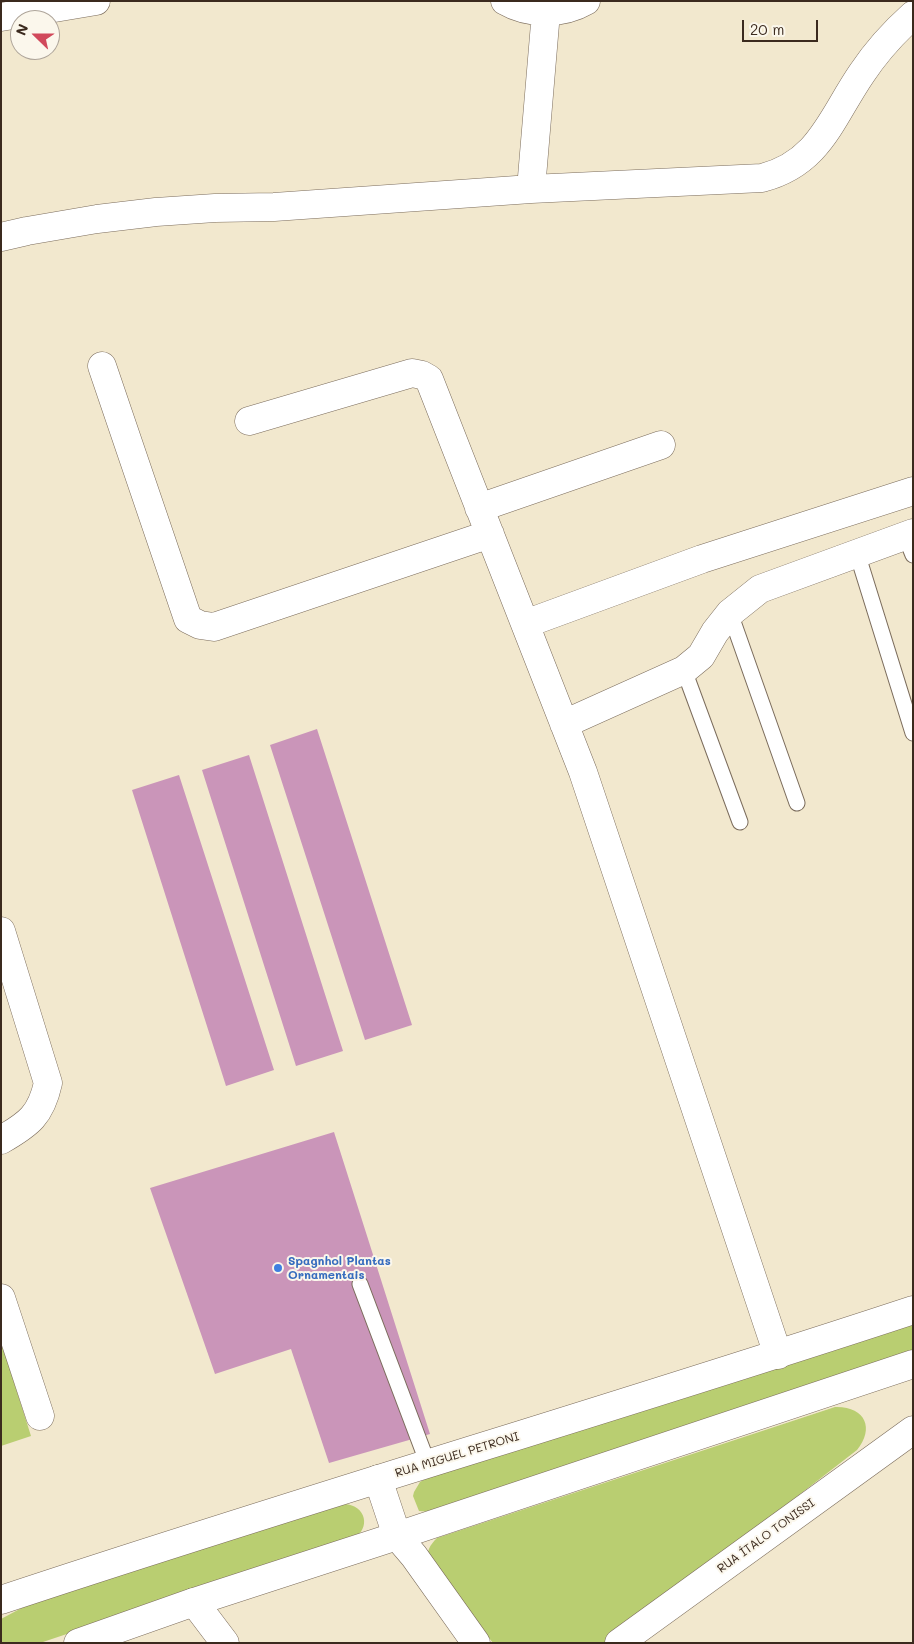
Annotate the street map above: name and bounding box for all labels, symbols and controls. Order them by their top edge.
north arrow [10,10,60,60]
scale bar [744,10,820,42]
text: 20 m [750,19,784,39]
text: N [11,21,32,38]
place label: Spagnhol Plantas Ornamentais [288,1254,391,1282]
marker: Spagnhol Plantas Ornamentais [272,1262,284,1274]
street label: RUA MIGUEL PETRONI [393,1429,521,1481]
street label: RUA ÍTALO TONISSI [715,1496,817,1576]

